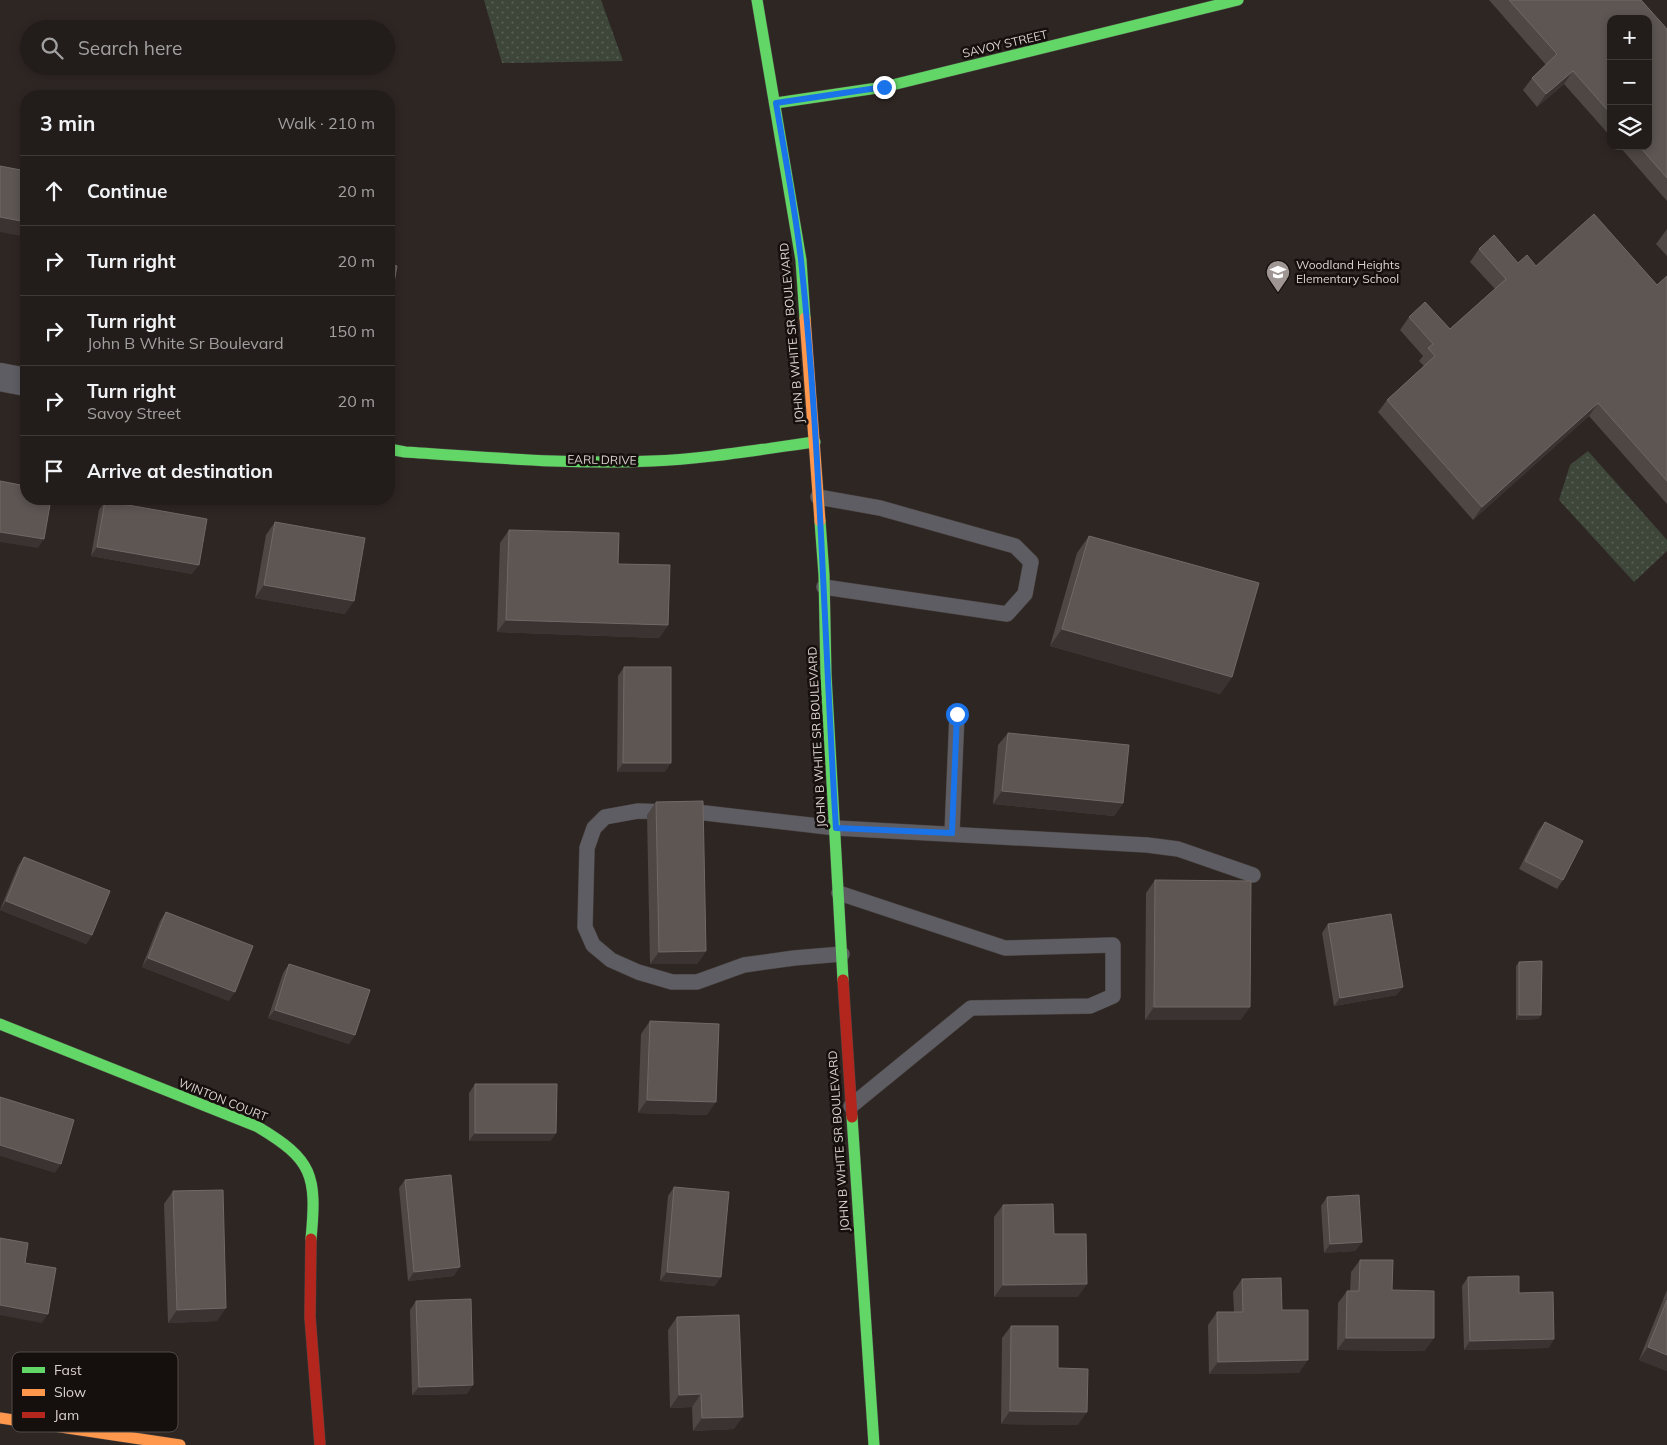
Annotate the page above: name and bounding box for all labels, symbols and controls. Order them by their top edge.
map controls [1607,15,1652,150]
button: + [1607,15,1652,60]
search box [20,20,395,75]
street label: SAVOY STREET [961,26,1050,61]
icon: search [38,34,66,62]
text: Search here [78,36,182,60]
button: − [1607,60,1652,105]
route end [873,76,896,99]
button: layers [1607,105,1652,150]
text: 3 min [40,110,95,136]
text: Walk · 210 m [277,113,375,133]
icon: ahead [40,177,68,205]
text: Continue [87,179,167,203]
text: 20 m [338,181,375,201]
street label: JOHN B WHITE SR BOULEVARD [776,242,807,424]
icon: right [40,247,68,275]
text: Turn right [87,249,176,273]
text: 20 m [338,251,375,271]
place label: Woodland Heights Elementary School [1296,257,1400,286]
school or university icon: Woodland Heights Elementary School [1265,259,1291,293]
text: Turn right [87,309,176,333]
icon: right [40,317,68,345]
text: 150 m [328,321,375,341]
text: John B White Sr Boulevard [87,333,284,353]
text: Turn right [87,379,176,403]
icon: right [40,387,68,415]
text: 20 m [338,391,375,411]
text: Savoy Street [87,403,181,423]
street label: EARL DRIVE [567,451,637,468]
icon: arrive [40,457,68,485]
text: Arrive at destination [87,459,273,483]
street label: JOHN B WHITE SR BOULEVARD [804,646,829,828]
route start [946,703,969,726]
street label: JOHN B WHITE SR BOULEVARD [825,1050,852,1232]
street label: WINTON COURT [176,1075,271,1125]
legend [12,1352,178,1432]
text: Fast [54,1361,82,1379]
text: Slow [54,1383,86,1401]
text: Jam [54,1406,79,1424]

